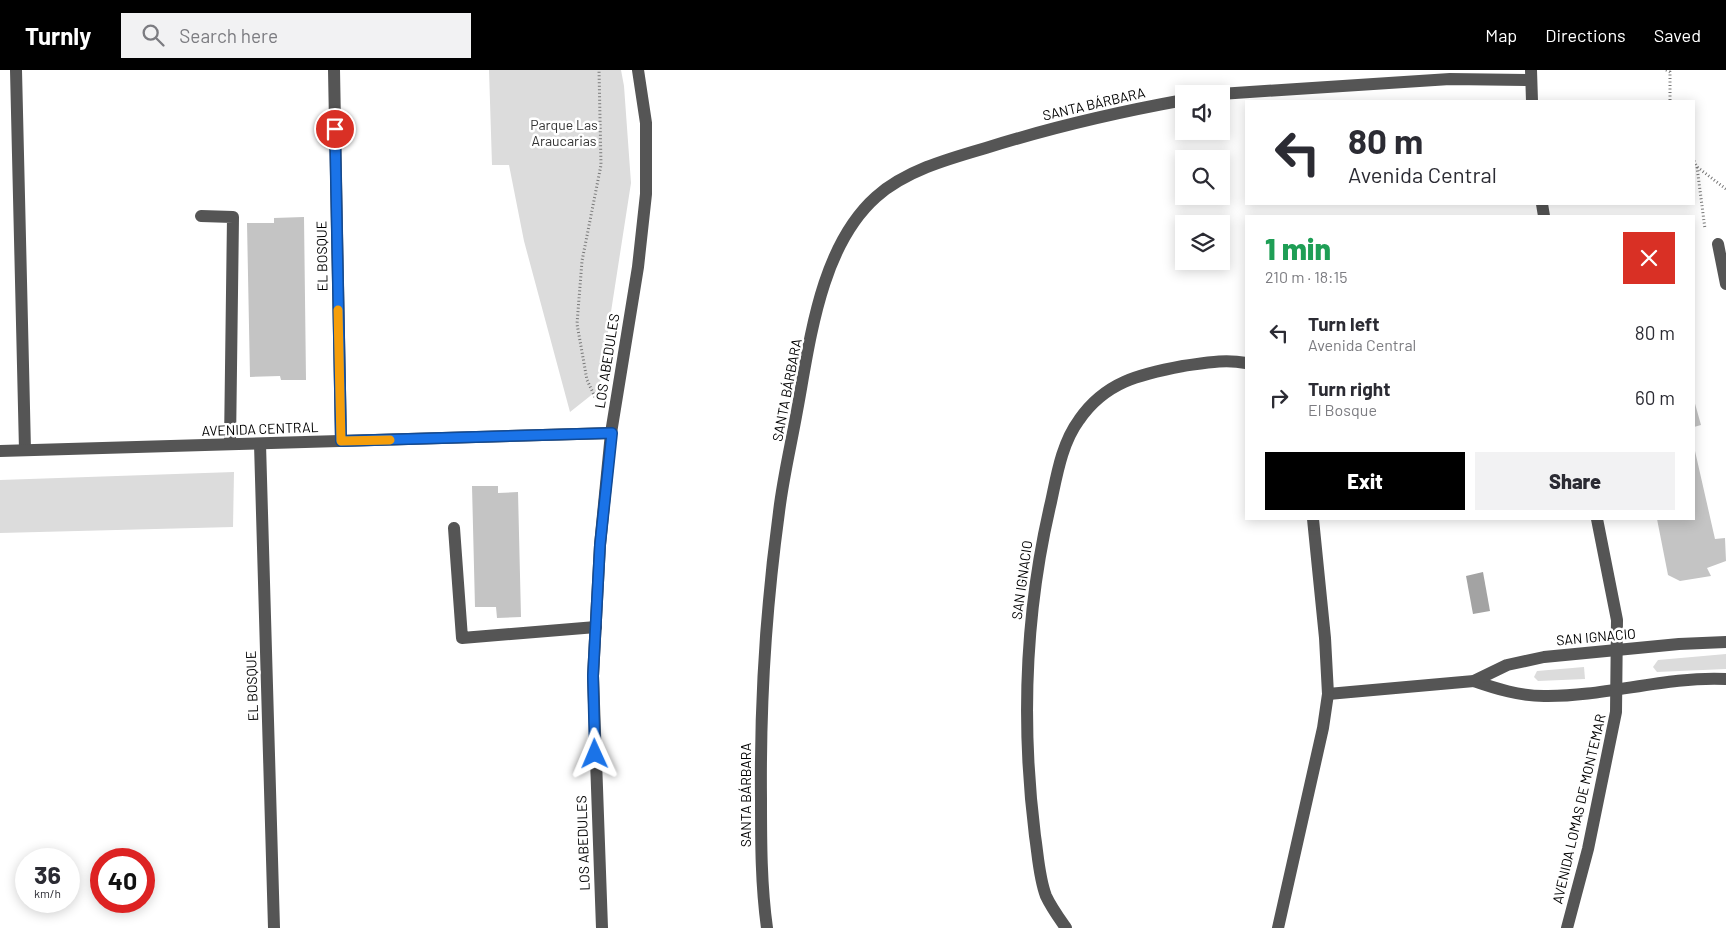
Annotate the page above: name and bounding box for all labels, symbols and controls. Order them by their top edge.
search box [121,13,471,58]
text: Turnly [25,21,91,50]
icon: search [139,21,167,49]
text: Search here [179,24,278,47]
text: Map [1485,24,1517,46]
text: Directions [1545,24,1626,46]
text: Saved [1654,24,1701,46]
street label: SANTA BÁRBARA [1041,83,1147,124]
map controls [1175,85,1230,270]
button: sound [1175,85,1230,140]
pin [314,108,356,150]
icon: arrive [321,115,349,143]
park label: Parque Las Araucarias [530,116,598,149]
text: 80 m [1348,119,1423,161]
icon: left [1265,120,1330,185]
button: search [1175,150,1230,205]
text: Avenida Central [1348,161,1497,187]
button: layers [1175,215,1230,270]
street label: EL BOSQUE [312,221,331,291]
text: 1 min [1265,230,1331,266]
button: close [1623,232,1675,284]
text: 210 m · 18:15 [1265,267,1347,286]
street label: LOS ABEDULES [591,312,622,409]
text: Turn left [1308,312,1379,335]
icon: left [1265,319,1293,347]
text: 80 m [1635,321,1675,344]
text: Avenida Central [1308,335,1416,354]
street label: SANTA BÁRBARA [768,336,805,443]
text: Turn right [1308,377,1390,400]
icon: right [1265,384,1293,412]
text: 60 m [1635,386,1675,409]
text: El Bosque [1308,400,1377,419]
street label: AVENIDA CENTRAL [201,418,319,439]
button: Exit [1265,452,1465,510]
button: Share [1475,452,1675,510]
street label: SAN IGNACIO [1008,539,1035,621]
street label: SAN IGNACIO [1555,625,1636,648]
street label: EL BOSQUE [242,651,261,722]
street label: AVENIDA LOMAS DE MONTEMAR [1548,712,1609,905]
position arrow [568,727,620,779]
street label: SANTA BÁRBARA [737,742,754,847]
street label: LOS ABEDULES [572,795,593,891]
speed limit sign: 40 [90,848,155,913]
text: 36 [34,859,61,889]
text: km/h [34,886,61,900]

